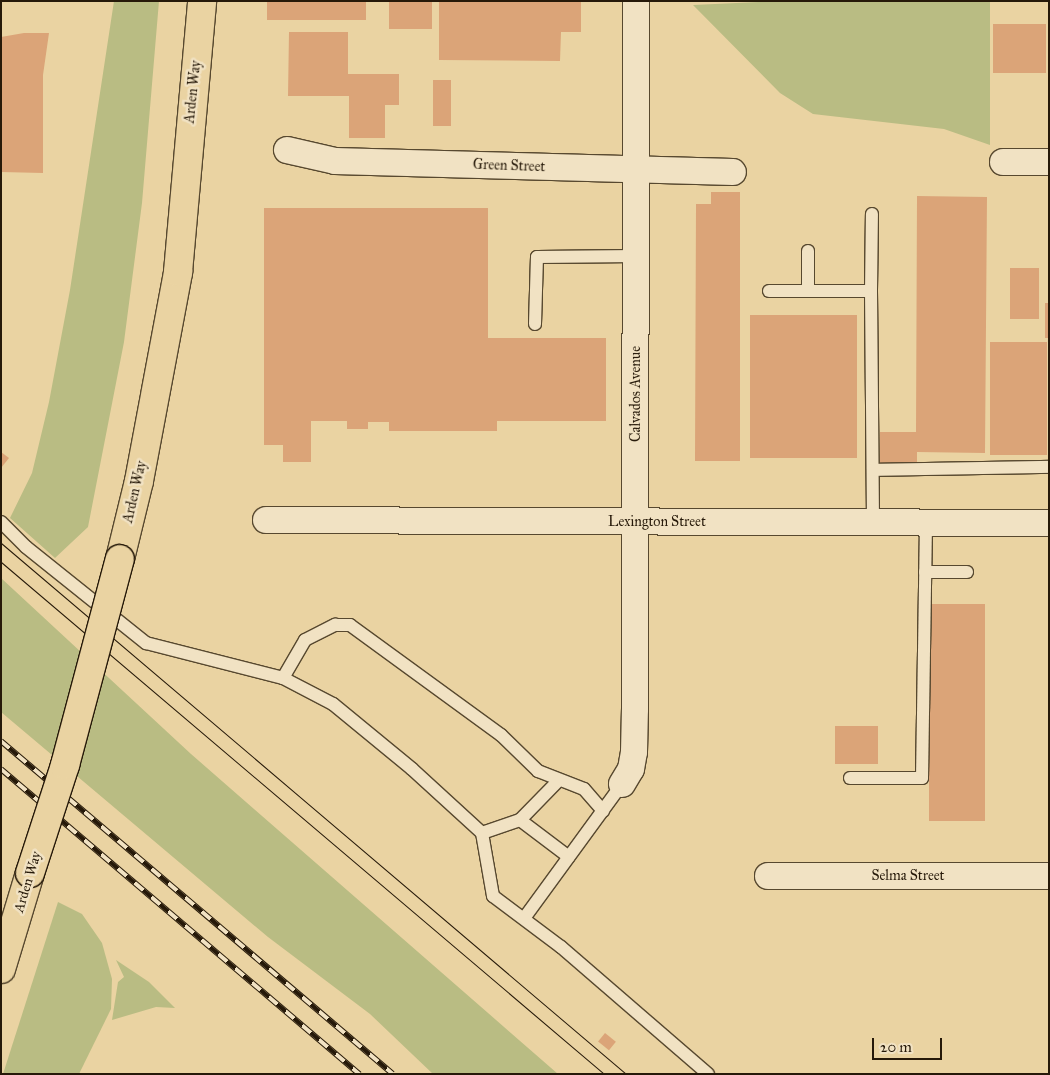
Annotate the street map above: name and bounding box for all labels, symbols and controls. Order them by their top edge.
street label: Arden Way [181,60,205,124]
street label: Green Street [473,156,545,176]
street label: Calvados Avenue [628,346,644,442]
street label: Arden Way [120,459,150,525]
street label: Lexington Street [608,514,706,530]
street label: Arden Way [11,849,45,915]
street label: Selma Street [871,868,945,884]
scale bar [875,1028,945,1060]
text: 20 m [880,1038,912,1056]

